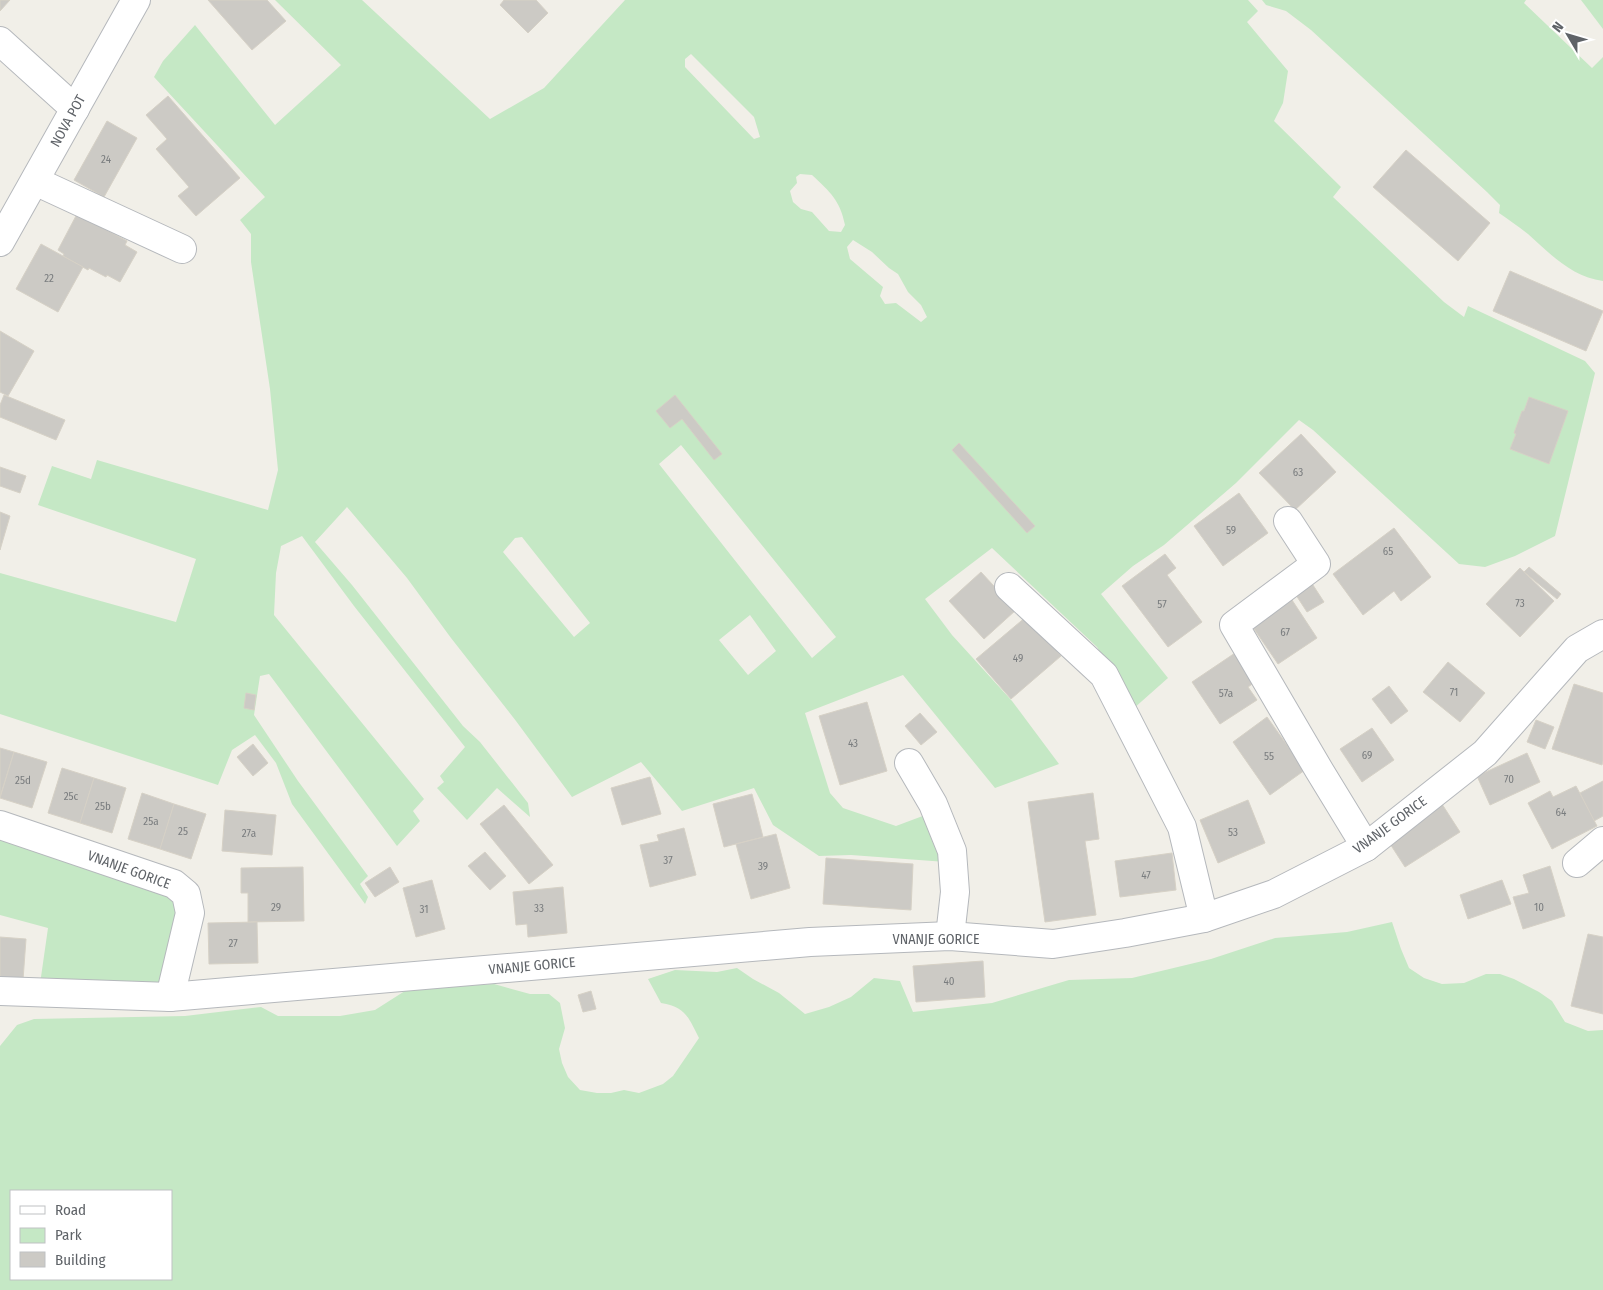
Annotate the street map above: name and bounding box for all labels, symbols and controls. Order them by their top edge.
north arrow [1543,10,1593,60]
text: N [1549,19,1567,36]
street label: NOVA POT [47,92,89,150]
house number: 24 [101,153,112,166]
house number: 22 [44,272,54,285]
house number: 63 [1293,466,1303,479]
house number: 59 [1226,524,1236,537]
house number: 65 [1383,545,1393,558]
house number: 73 [1515,597,1525,610]
house number: 57 [1157,598,1167,611]
house number: 67 [1280,626,1290,639]
house number: 49 [1013,652,1023,665]
house number: 71 [1450,686,1458,699]
house number: 57a [1219,687,1233,700]
house number: 43 [848,737,858,750]
house number: 69 [1362,749,1372,762]
house number: 55 [1264,750,1274,763]
house number: 70 [1504,773,1514,786]
house number: 25d [15,774,31,787]
house number: 25c [64,790,79,803]
street label: VNANJE GORICE [1350,792,1431,857]
house number: 25b [95,800,111,813]
house number: 64 [1556,806,1567,819]
house number: 25a [143,815,159,828]
house number: 25 [178,825,188,838]
house number: 53 [1228,826,1238,839]
house number: 27a [242,827,256,840]
street label: VNANJE GORICE [85,847,173,893]
house number: 37 [663,854,673,867]
house number: 39 [758,860,768,873]
house number: 47 [1141,869,1151,882]
house number: 29 [271,901,281,914]
house number: 10 [1534,901,1544,914]
house number: 33 [534,902,544,915]
house number: 31 [420,903,429,916]
street label: VNANJE GORICE [893,931,980,948]
house number: 27 [228,937,238,950]
street label: VNANJE GORICE [488,954,576,978]
house number: 40 [943,975,955,988]
legend [10,1190,172,1280]
text: Road [55,1201,86,1219]
text: Park [55,1226,82,1244]
text: Building [55,1251,106,1269]

